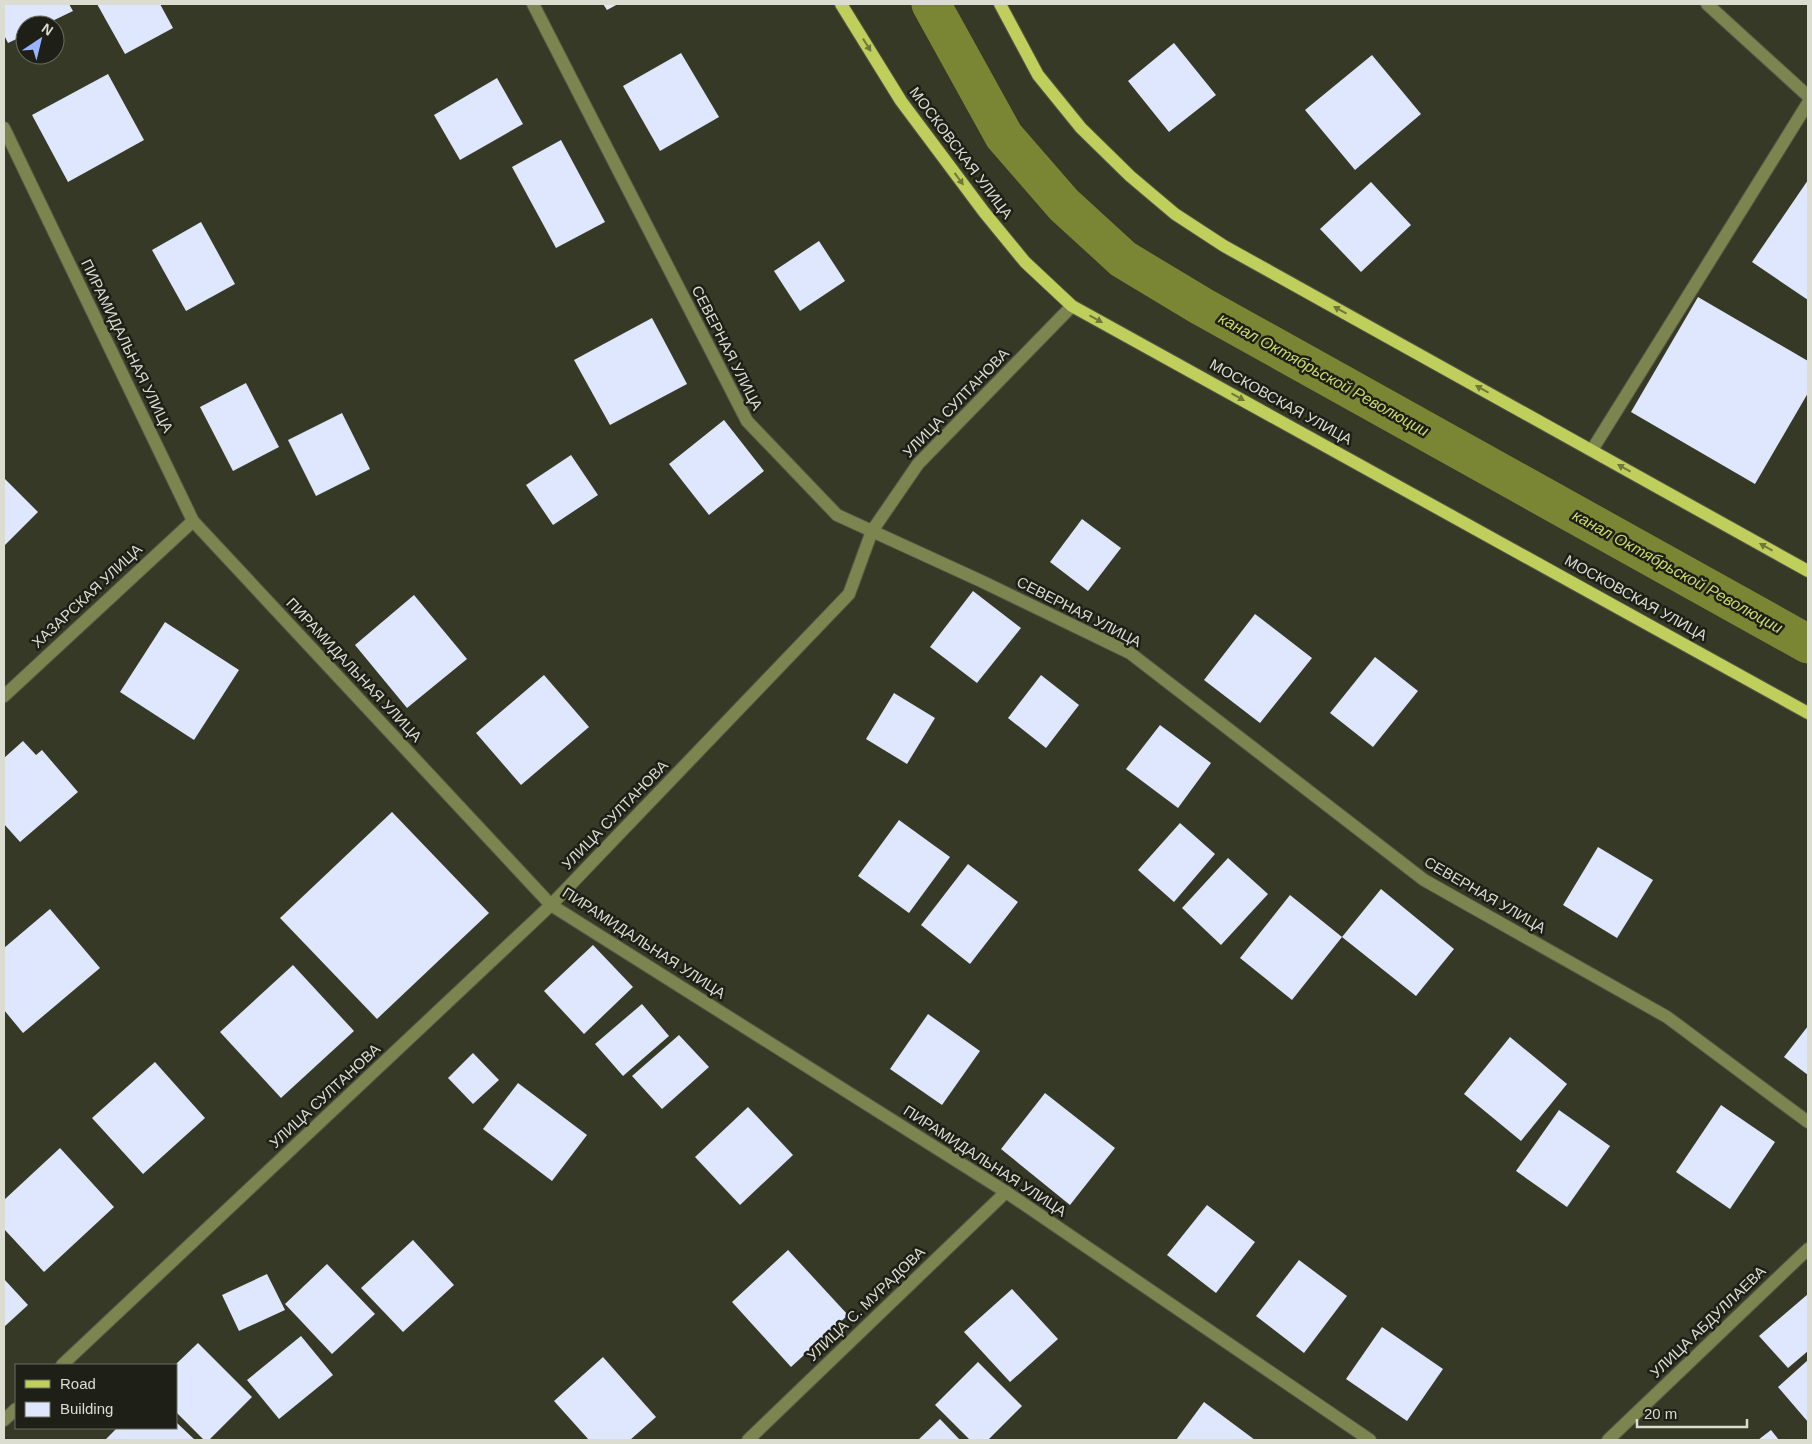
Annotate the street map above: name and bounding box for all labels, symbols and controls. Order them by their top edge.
north arrow [15,15,65,65]
text: N [39,20,56,39]
one-way arrow [862,39,871,52]
street label: МОСКОВСКАЯ УЛИЦА [906,84,1016,222]
one-way arrow [954,172,964,186]
street label: ПИРАМИДАЛЬНАЯ УЛИЦА [78,256,177,435]
street label: СЕВЕРНАЯ УЛИЦА [689,283,766,413]
one-way arrow [1332,306,1347,314]
water label: канал Октябрьской Революции [1216,309,1432,439]
one-way arrow [1088,315,1103,323]
street label: УЛИЦА СУЛТАНОВА [899,345,1012,461]
street label: МОСКОВСКАЯ УЛИЦА [1207,355,1355,448]
one-way arrow [1474,385,1489,393]
one-way arrow [1231,393,1246,401]
one-way arrow [1617,463,1630,472]
water label: канал Октябрьской Революции [1570,506,1786,636]
street label: ХАЗАРСКАЯ УЛИЦА [28,540,145,651]
one-way arrow [1758,543,1773,551]
street label: МОСКОВСКАЯ УЛИЦА [1562,551,1710,644]
street label: СЕВЕРНАЯ УЛИЦА [1014,573,1144,650]
street label: ПИРАМИДАЛЬНАЯ УЛИЦА [283,594,426,745]
street label: УЛИЦА СУЛТАНОВА [558,757,671,873]
street label: СЕВЕРНАЯ УЛИЦА [1421,853,1549,936]
street label: ПИРАМИДАЛЬНАЯ УЛИЦА [560,884,729,1002]
street label: УЛИЦА СУЛТАНОВА [266,1040,383,1151]
street label: ПИРАМИДАЛЬНАЯ УЛИЦА [901,1102,1070,1220]
street label: УЛИЦА С. МУРАДОВА [803,1243,928,1364]
street label: УЛИЦА АБДУЛЛАЕВА [1647,1262,1769,1381]
legend [15,1364,178,1429]
text: Road [60,1375,96,1392]
scale bar [1637,1396,1747,1428]
text: Building [60,1400,113,1417]
text: 20 m [1644,1405,1677,1422]

